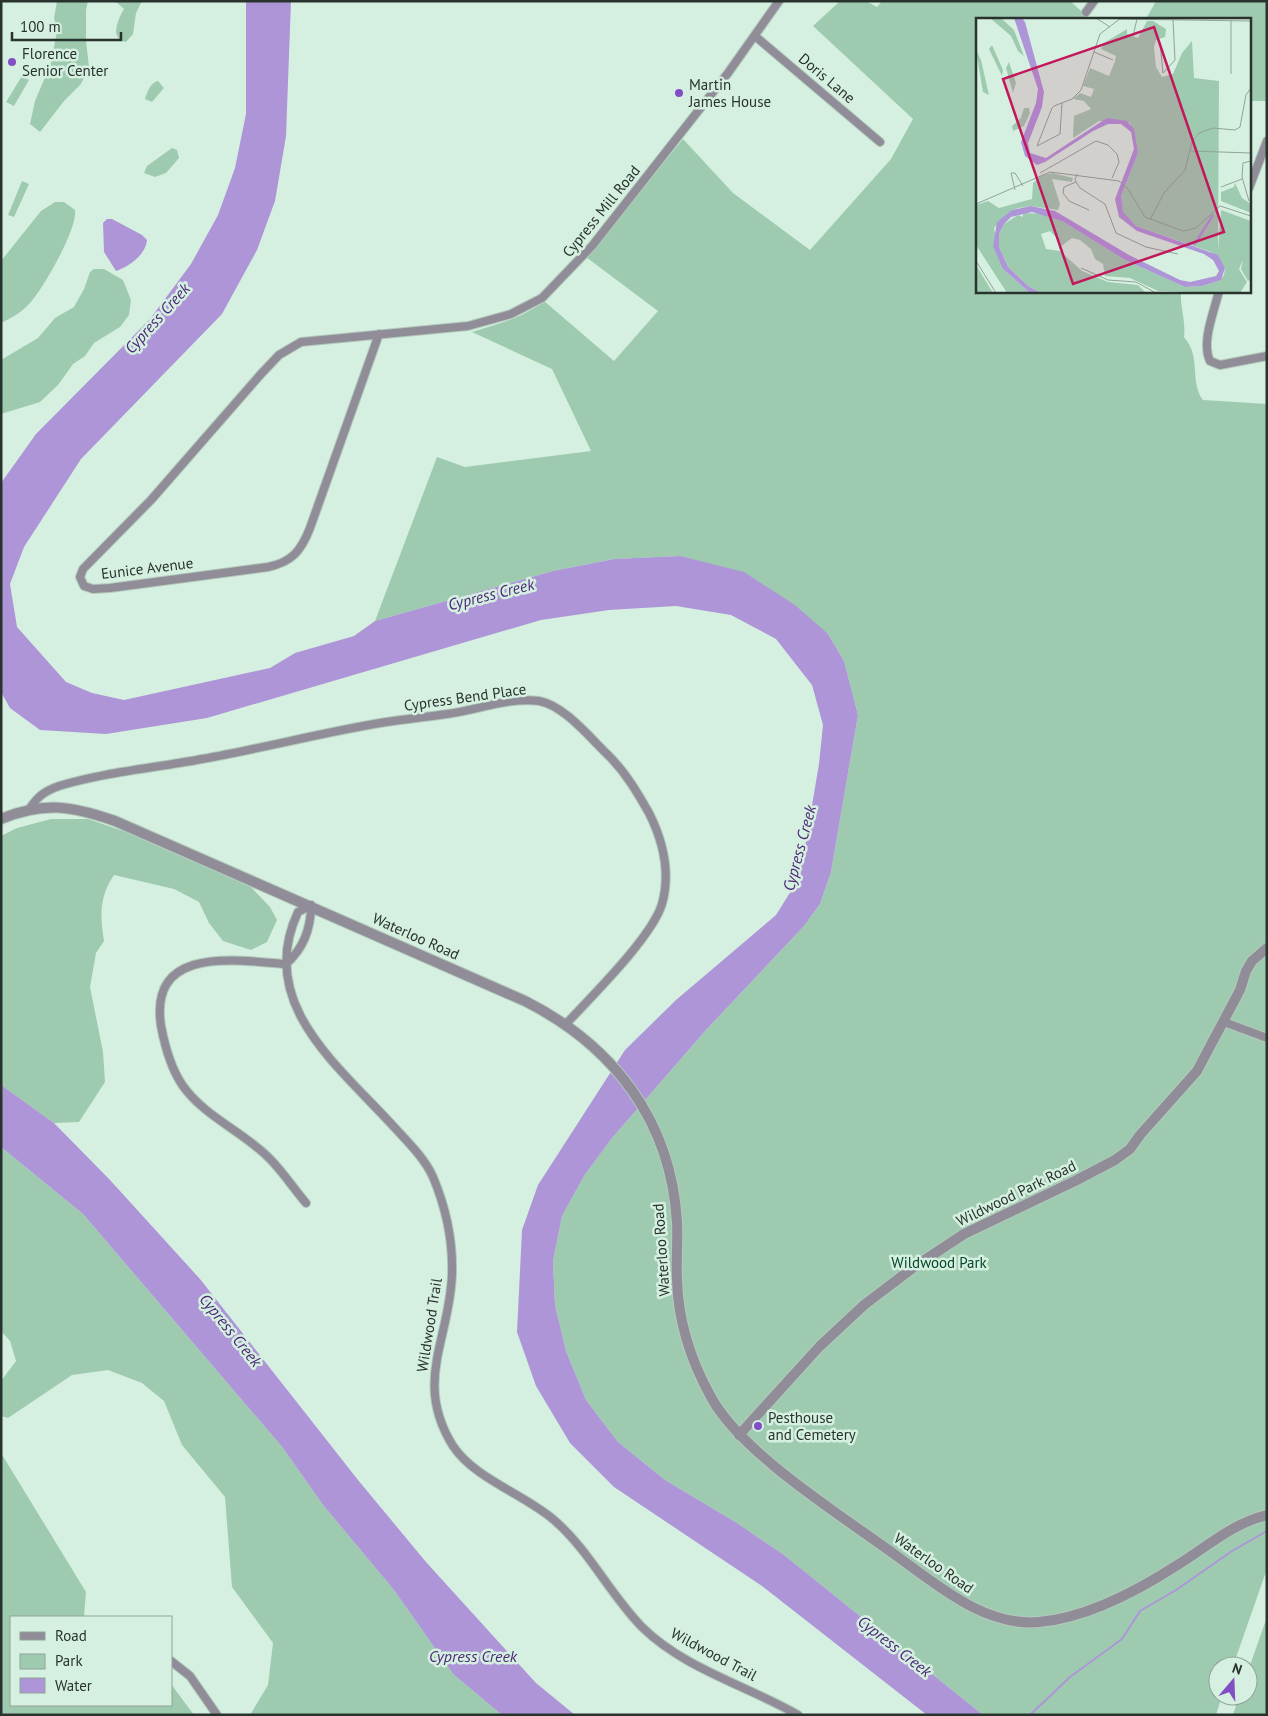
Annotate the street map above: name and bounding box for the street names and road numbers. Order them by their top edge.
street label: Doris Lane [795,49,859,107]
street label: Cypress Mill Road [558,161,644,261]
street label: Eunice Avenue [100,553,194,583]
street label: Cypress Bend Place [403,679,527,715]
street label: Waterloo Road [370,908,462,964]
street label: Wildwood Park Road [953,1156,1079,1230]
street label: Waterloo Road [648,1203,674,1297]
street label: Wildwood Trail [412,1276,446,1373]
street label: Waterloo Road [890,1529,978,1597]
street label: Wildwood Trail [668,1623,761,1685]

